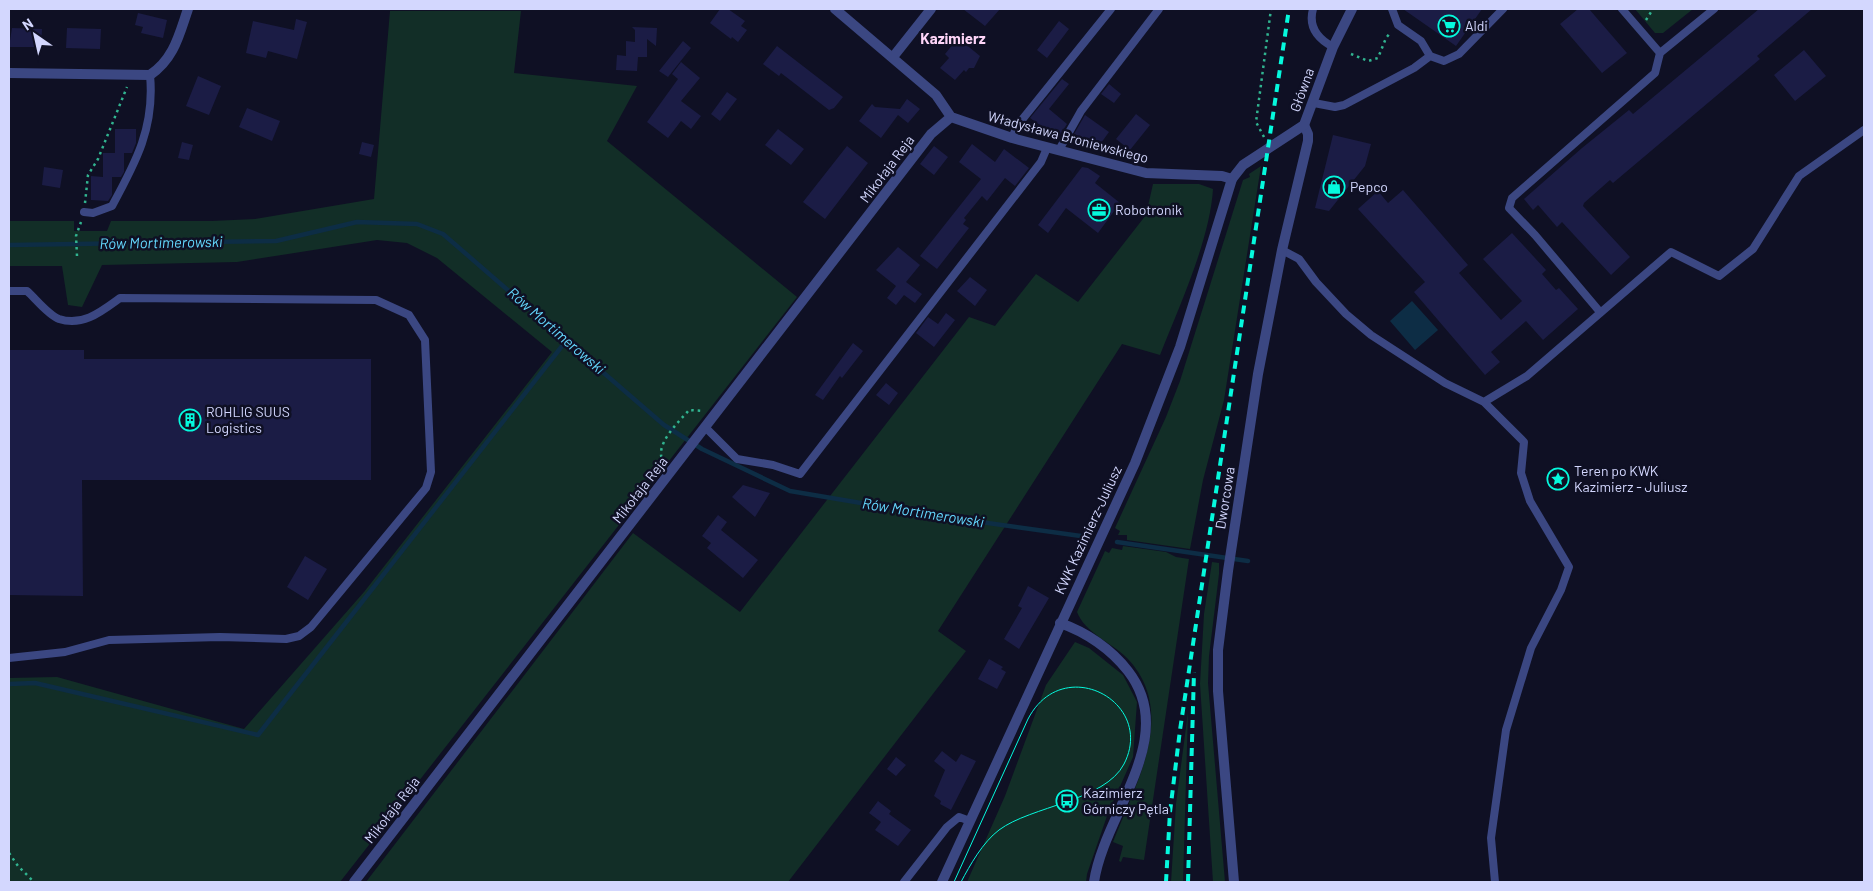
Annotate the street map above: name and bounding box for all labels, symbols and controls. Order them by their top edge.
north arrow [10,10,60,60]
text: N [19,14,36,33]
supermarket icon: Aldi [1437,14,1461,38]
place label: Aldi [1465,17,1488,34]
district label: Kazimierz [920,29,986,47]
street label: Główna [1286,66,1317,114]
street label: Władysława Broniewskiego [986,107,1150,166]
street label: Mikołaja Reja [856,132,917,206]
shop icon: Pepco [1322,175,1346,199]
place label: Pepco [1350,178,1388,195]
office icon: Robotronik [1087,198,1111,222]
place label: Robotronik [1115,201,1182,218]
water label: Rów Mortimerowski [99,232,223,252]
water label: Rów Mortimerowski [504,283,609,378]
place label: ROHLIG SUUS Logistics [206,403,290,436]
building icon: ROHLIG SUUS Logistics [178,408,202,432]
street label: Mikołaja Reja [608,453,671,526]
place label: Teren po KWK Kazimierz - Juliusz [1574,462,1687,495]
street label: KWK Kazimierz-Juliusz [1050,463,1125,597]
street label: Dworcowa [1211,466,1238,530]
place icon: Teren po KWK Kazimierz - Juliusz [1546,467,1570,491]
water label: Rów Mortimerowski [861,493,986,531]
street label: Mikołaja Reja [360,773,423,846]
place label: Kazimierz Górniczy Pętla [1083,784,1169,817]
bus stop icon: Kazimierz Górniczy Pętla [1055,789,1079,813]

